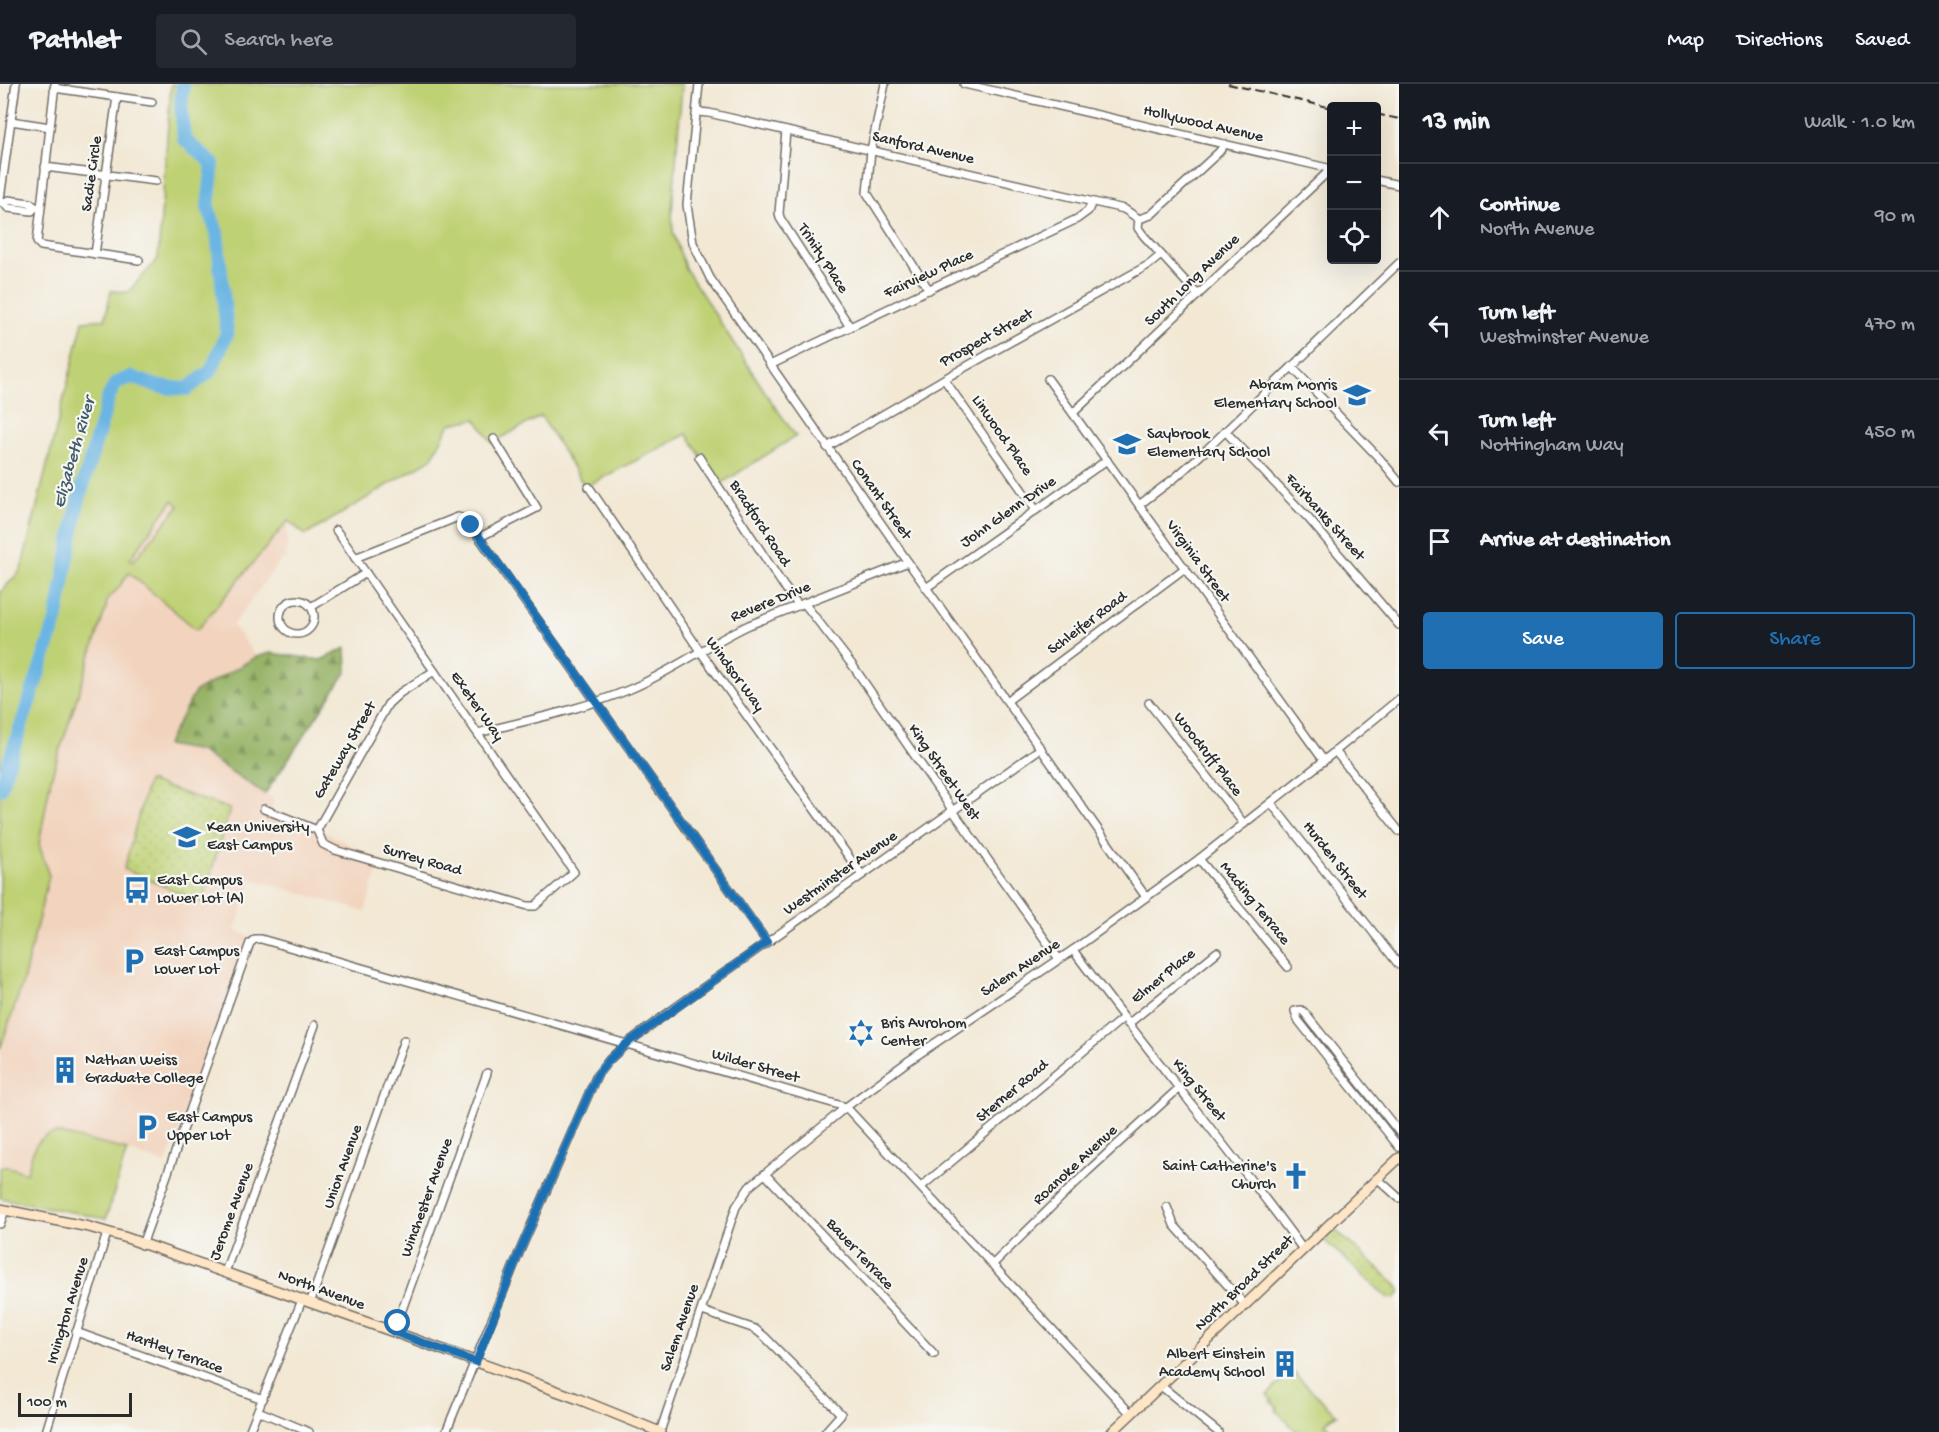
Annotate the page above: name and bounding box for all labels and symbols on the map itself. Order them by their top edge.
street label: Hollywood Avenue [1141,102,1266,148]
street label: Sanford Avenue [870,128,977,170]
street label: Sadie Circle [78,134,108,213]
street label: Trinity Place [792,220,852,298]
street label: South Long Avenue [1141,230,1245,331]
street label: Fairview Place [881,246,977,304]
street label: Prospect Street [936,305,1038,373]
place label: Abram Morris Elementary School [1214,377,1338,414]
school or university icon: Abram Morris Elementary School [1342,380,1372,410]
water label: Elizabeth River [49,392,102,511]
street label: Linwood Place [966,392,1036,481]
place label: Saybrook Elementary School [1147,426,1270,463]
school or university icon: Saybrook Elementary School [1112,429,1142,459]
street label: Conant Street [845,456,916,545]
street label: Fairbanks Street [1279,470,1369,567]
street label: John Glenn Drive [957,473,1061,553]
street label: Bradford Road [724,476,795,572]
route end [457,511,483,537]
street label: Virginia Street [1160,516,1234,608]
street label: Revere Drive [728,578,814,628]
street label: Schleifer Road [1045,587,1133,660]
street label: Windsor Way [700,634,768,716]
street label: Exeter Way [445,668,507,746]
street label: Gateway Street [310,698,382,803]
street label: Woodruff Place [1168,709,1246,801]
street label: King Street West [903,721,984,826]
street label: Hurden Street [1298,818,1371,905]
place label: Kean University East Campus [207,819,310,856]
school or university icon: Kean University East Campus [172,822,202,852]
street label: Westminster Avenue [780,827,902,920]
street label: Surrey Road [380,841,465,882]
street label: Mading Terrace [1215,859,1294,950]
place label: East Campus Lower Lot (A) [157,872,244,909]
bus stop icon: East Campus Lower Lot (A) [122,875,152,905]
street label: Salem Avenue [978,935,1065,1002]
place label: East Campus Lower Lot [154,943,240,980]
street label: Elmer Place [1128,945,1201,1009]
parking icon: East Campus Lower Lot [119,946,149,976]
place label: Bris Avrohom Center [880,1015,967,1052]
synagogue icon: Bris Avrohom Center [846,1018,876,1048]
street label: Wilder Street [709,1045,802,1089]
place label: Nathan Weiss Graduate College [85,1052,204,1089]
building icon: Nathan Weiss Graduate College [50,1055,80,1085]
street label: Sterner Road [973,1055,1054,1128]
street label: King Street [1167,1056,1230,1127]
place label: East Campus Upper Lot [167,1109,253,1146]
parking icon: East Campus Upper Lot [132,1112,162,1142]
street label: Roanoke Avenue [1030,1121,1123,1210]
street label: Union Avenue [320,1122,368,1212]
street label: Winchester Avenue [398,1135,459,1260]
place label: Saint Catherine's Church [1162,1158,1277,1195]
street label: Jerome Avenue [207,1160,260,1263]
church icon: Saint Catherine's Church [1281,1161,1311,1191]
street label: Bauer Terrace [820,1215,897,1295]
street label: North Broad Street [1192,1231,1299,1336]
street label: Irvington Avenue [44,1254,95,1367]
street label: North Avenue [275,1266,368,1316]
street label: Salem Avenue [657,1281,705,1374]
route start [384,1309,410,1335]
street label: Hartley Terrace [123,1327,226,1380]
place label: Albert Einstein Academy School [1159,1346,1265,1383]
building icon: Albert Einstein Academy School [1270,1349,1300,1379]
scale bar [18,1390,132,1418]

